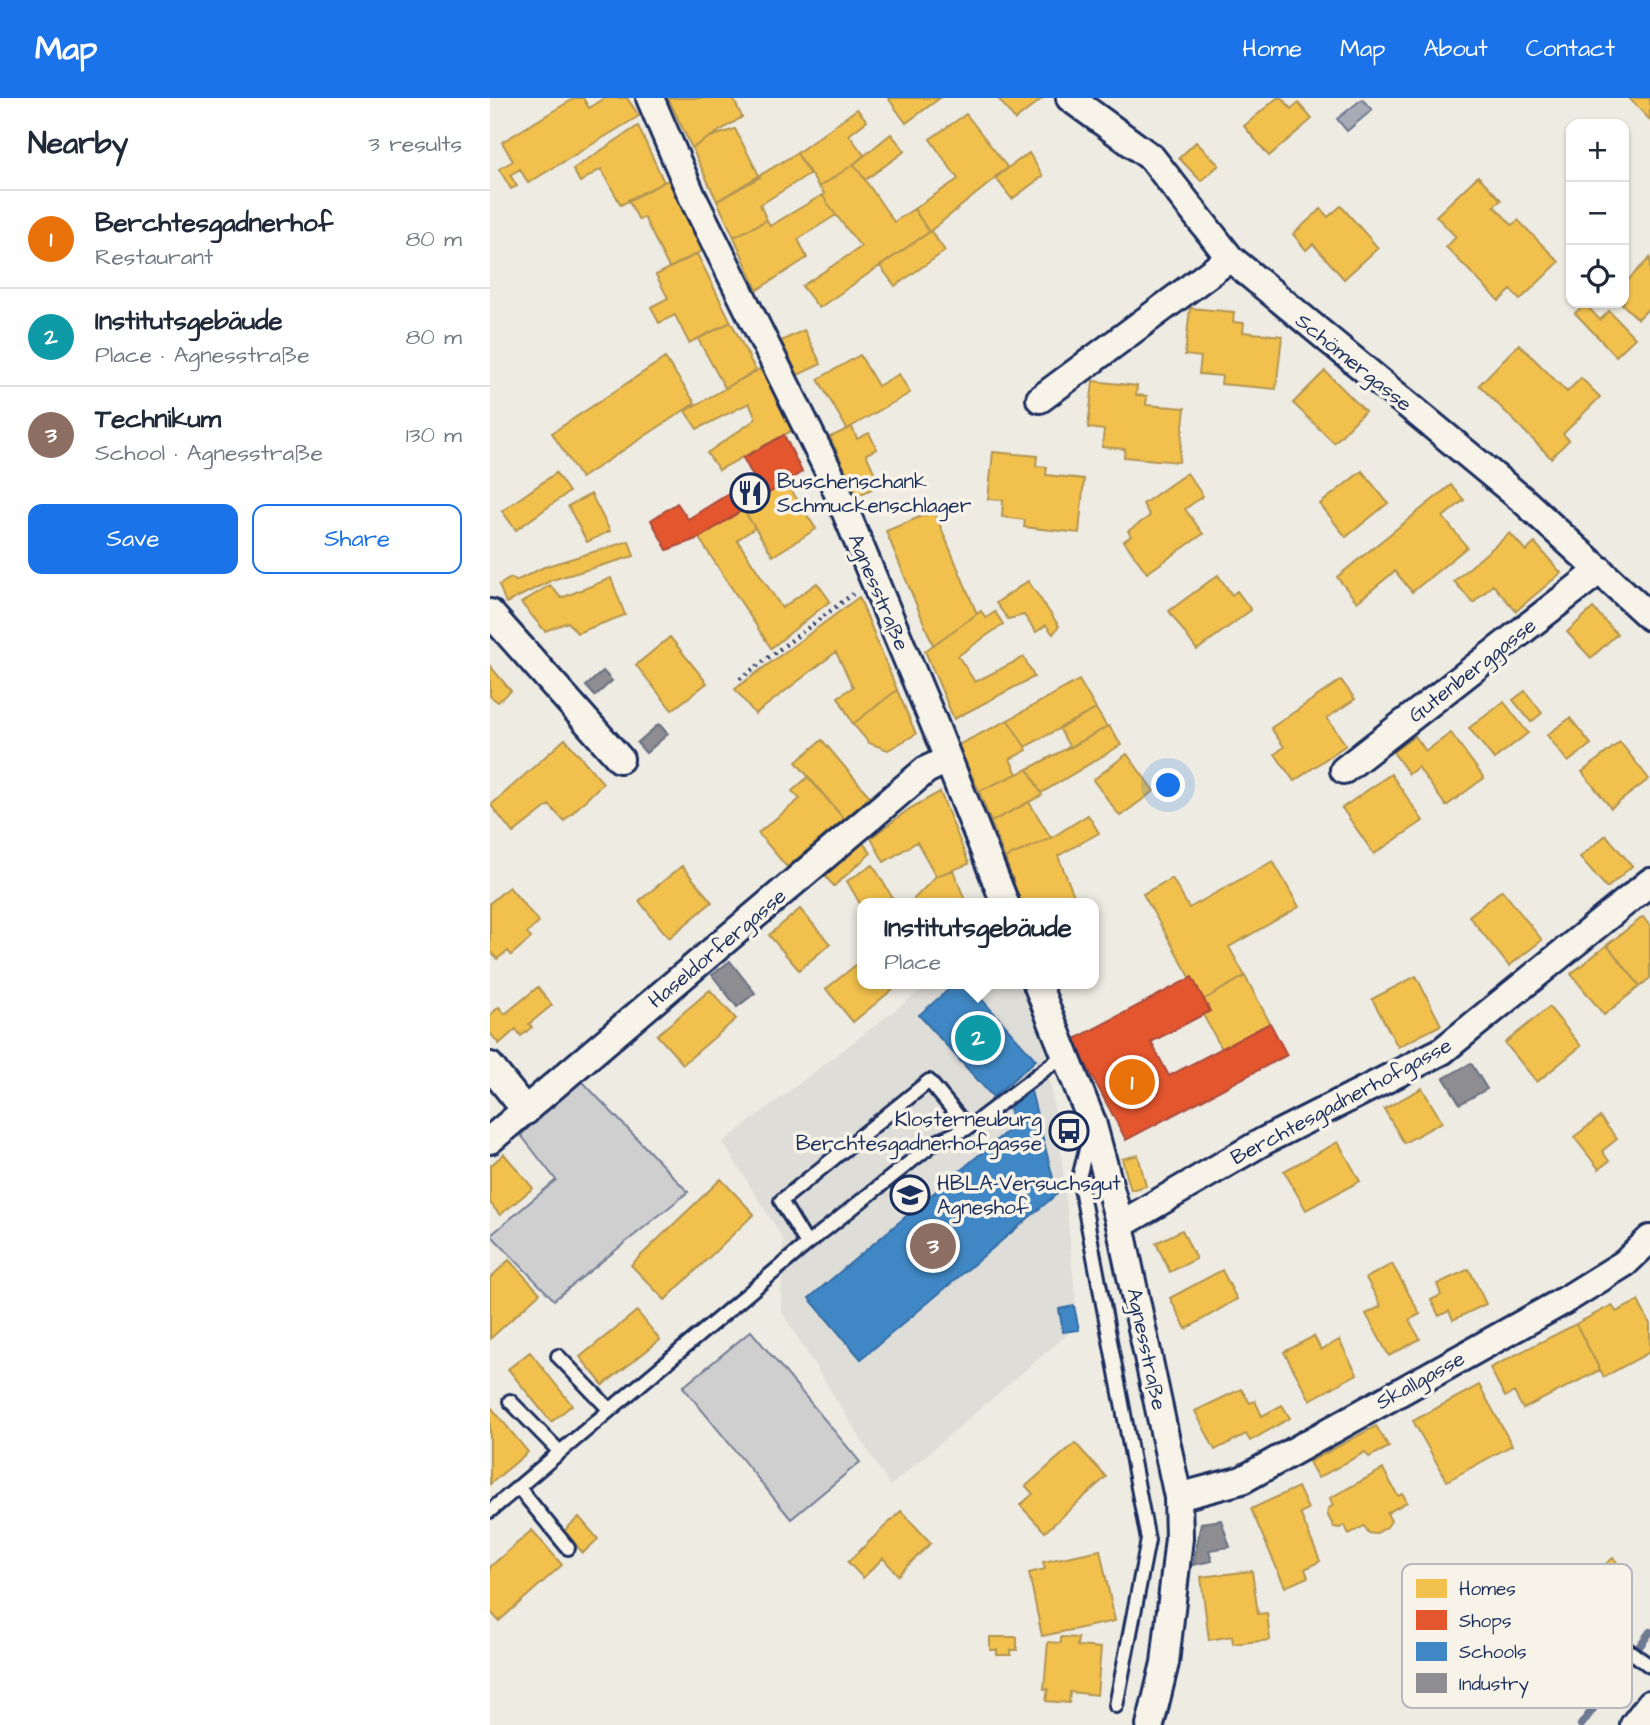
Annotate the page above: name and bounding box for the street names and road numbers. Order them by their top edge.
street label: Schömergasse [1288,306,1418,420]
street label: Agnesstraße [839,529,916,656]
street label: Gutenberggasse [1402,611,1544,731]
street label: Haseldorfergasse [642,882,794,1016]
street label: Berchtesgadnerhofgasse [1226,1031,1458,1174]
street label: Agnesstraße [1117,1285,1174,1413]
street label: Skallgasse [1371,1344,1471,1419]

